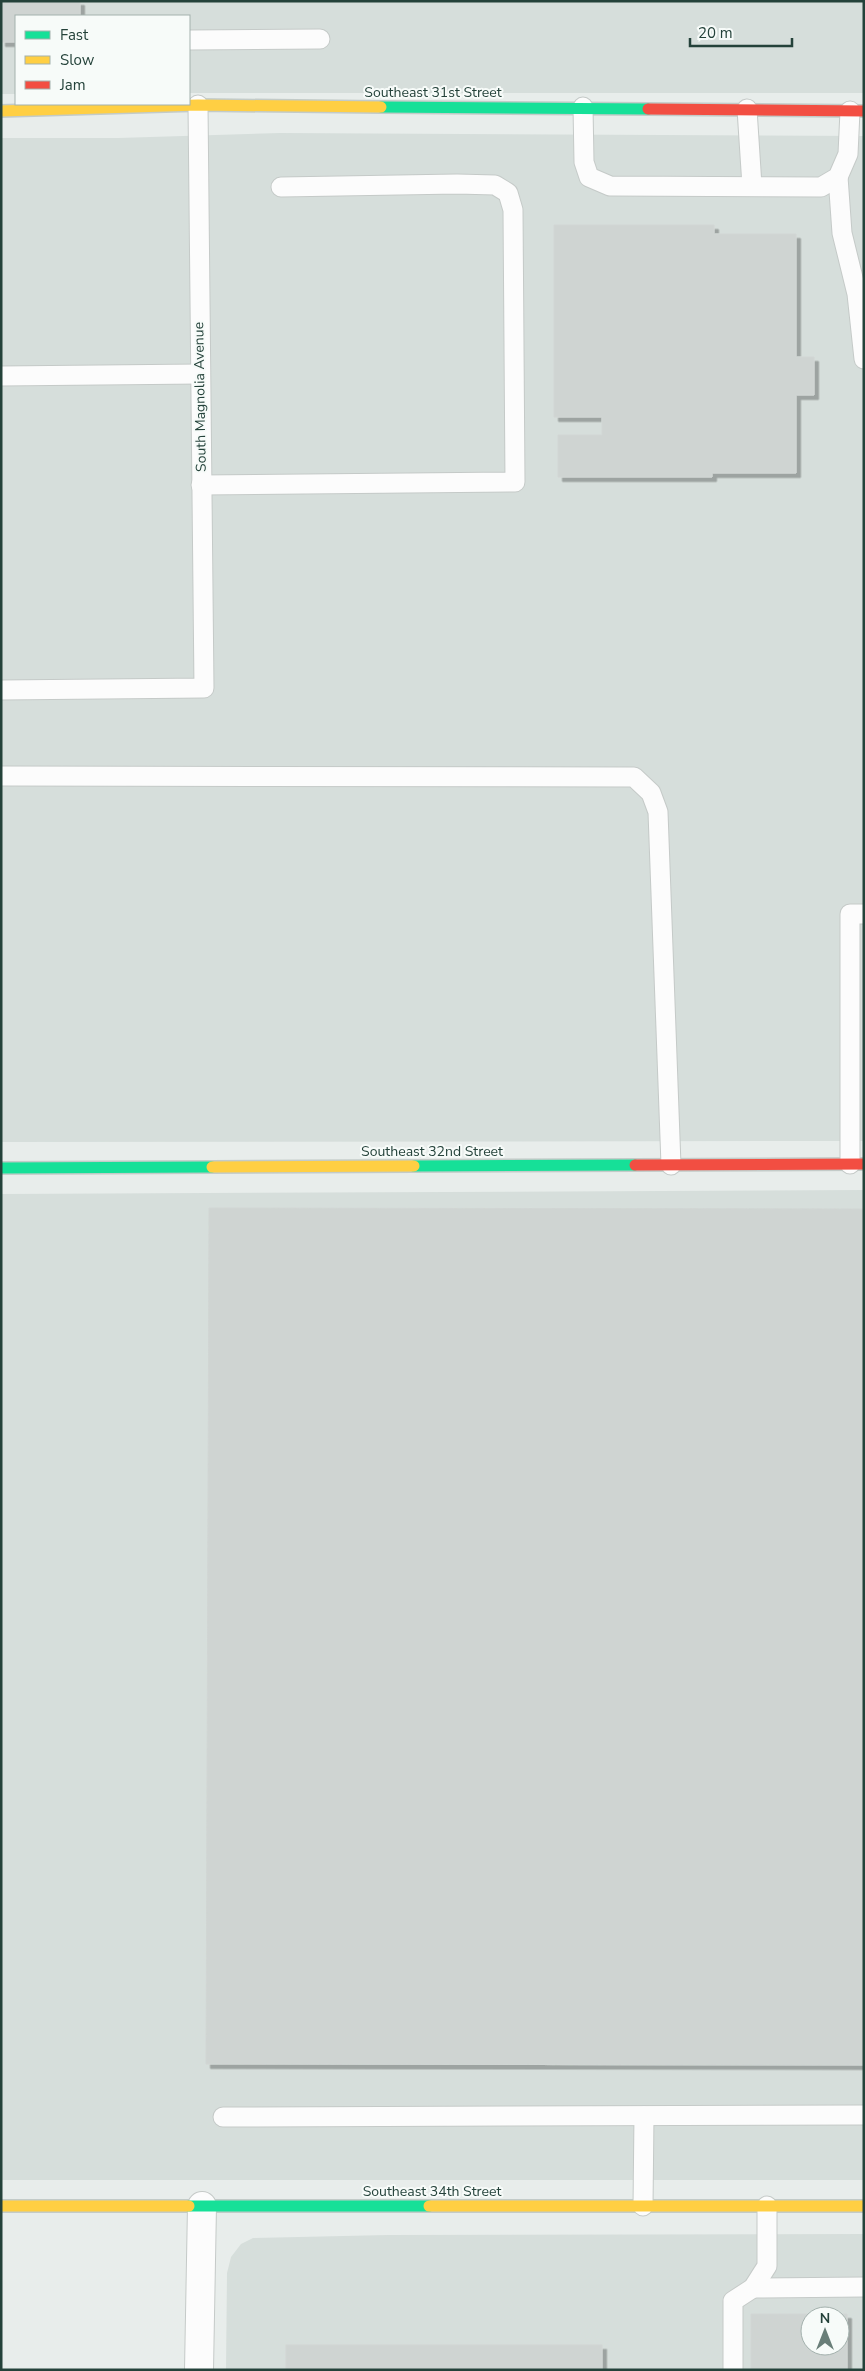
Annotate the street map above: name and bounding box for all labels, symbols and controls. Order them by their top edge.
legend [15,15,190,105]
scale bar [690,15,792,47]
text: 20 m [698,23,733,43]
text: Fast [60,25,89,45]
text: Slow [60,50,95,70]
text: Jam [59,75,86,95]
street label: Southeast 31st Street [364,83,502,102]
street label: South Magnolia Avenue [189,322,211,472]
street label: Southeast 32nd Street [361,1142,503,1161]
street label: Southeast 34th Street [363,2182,501,2201]
north arrow [800,2306,850,2356]
text: N [820,2309,830,2328]

